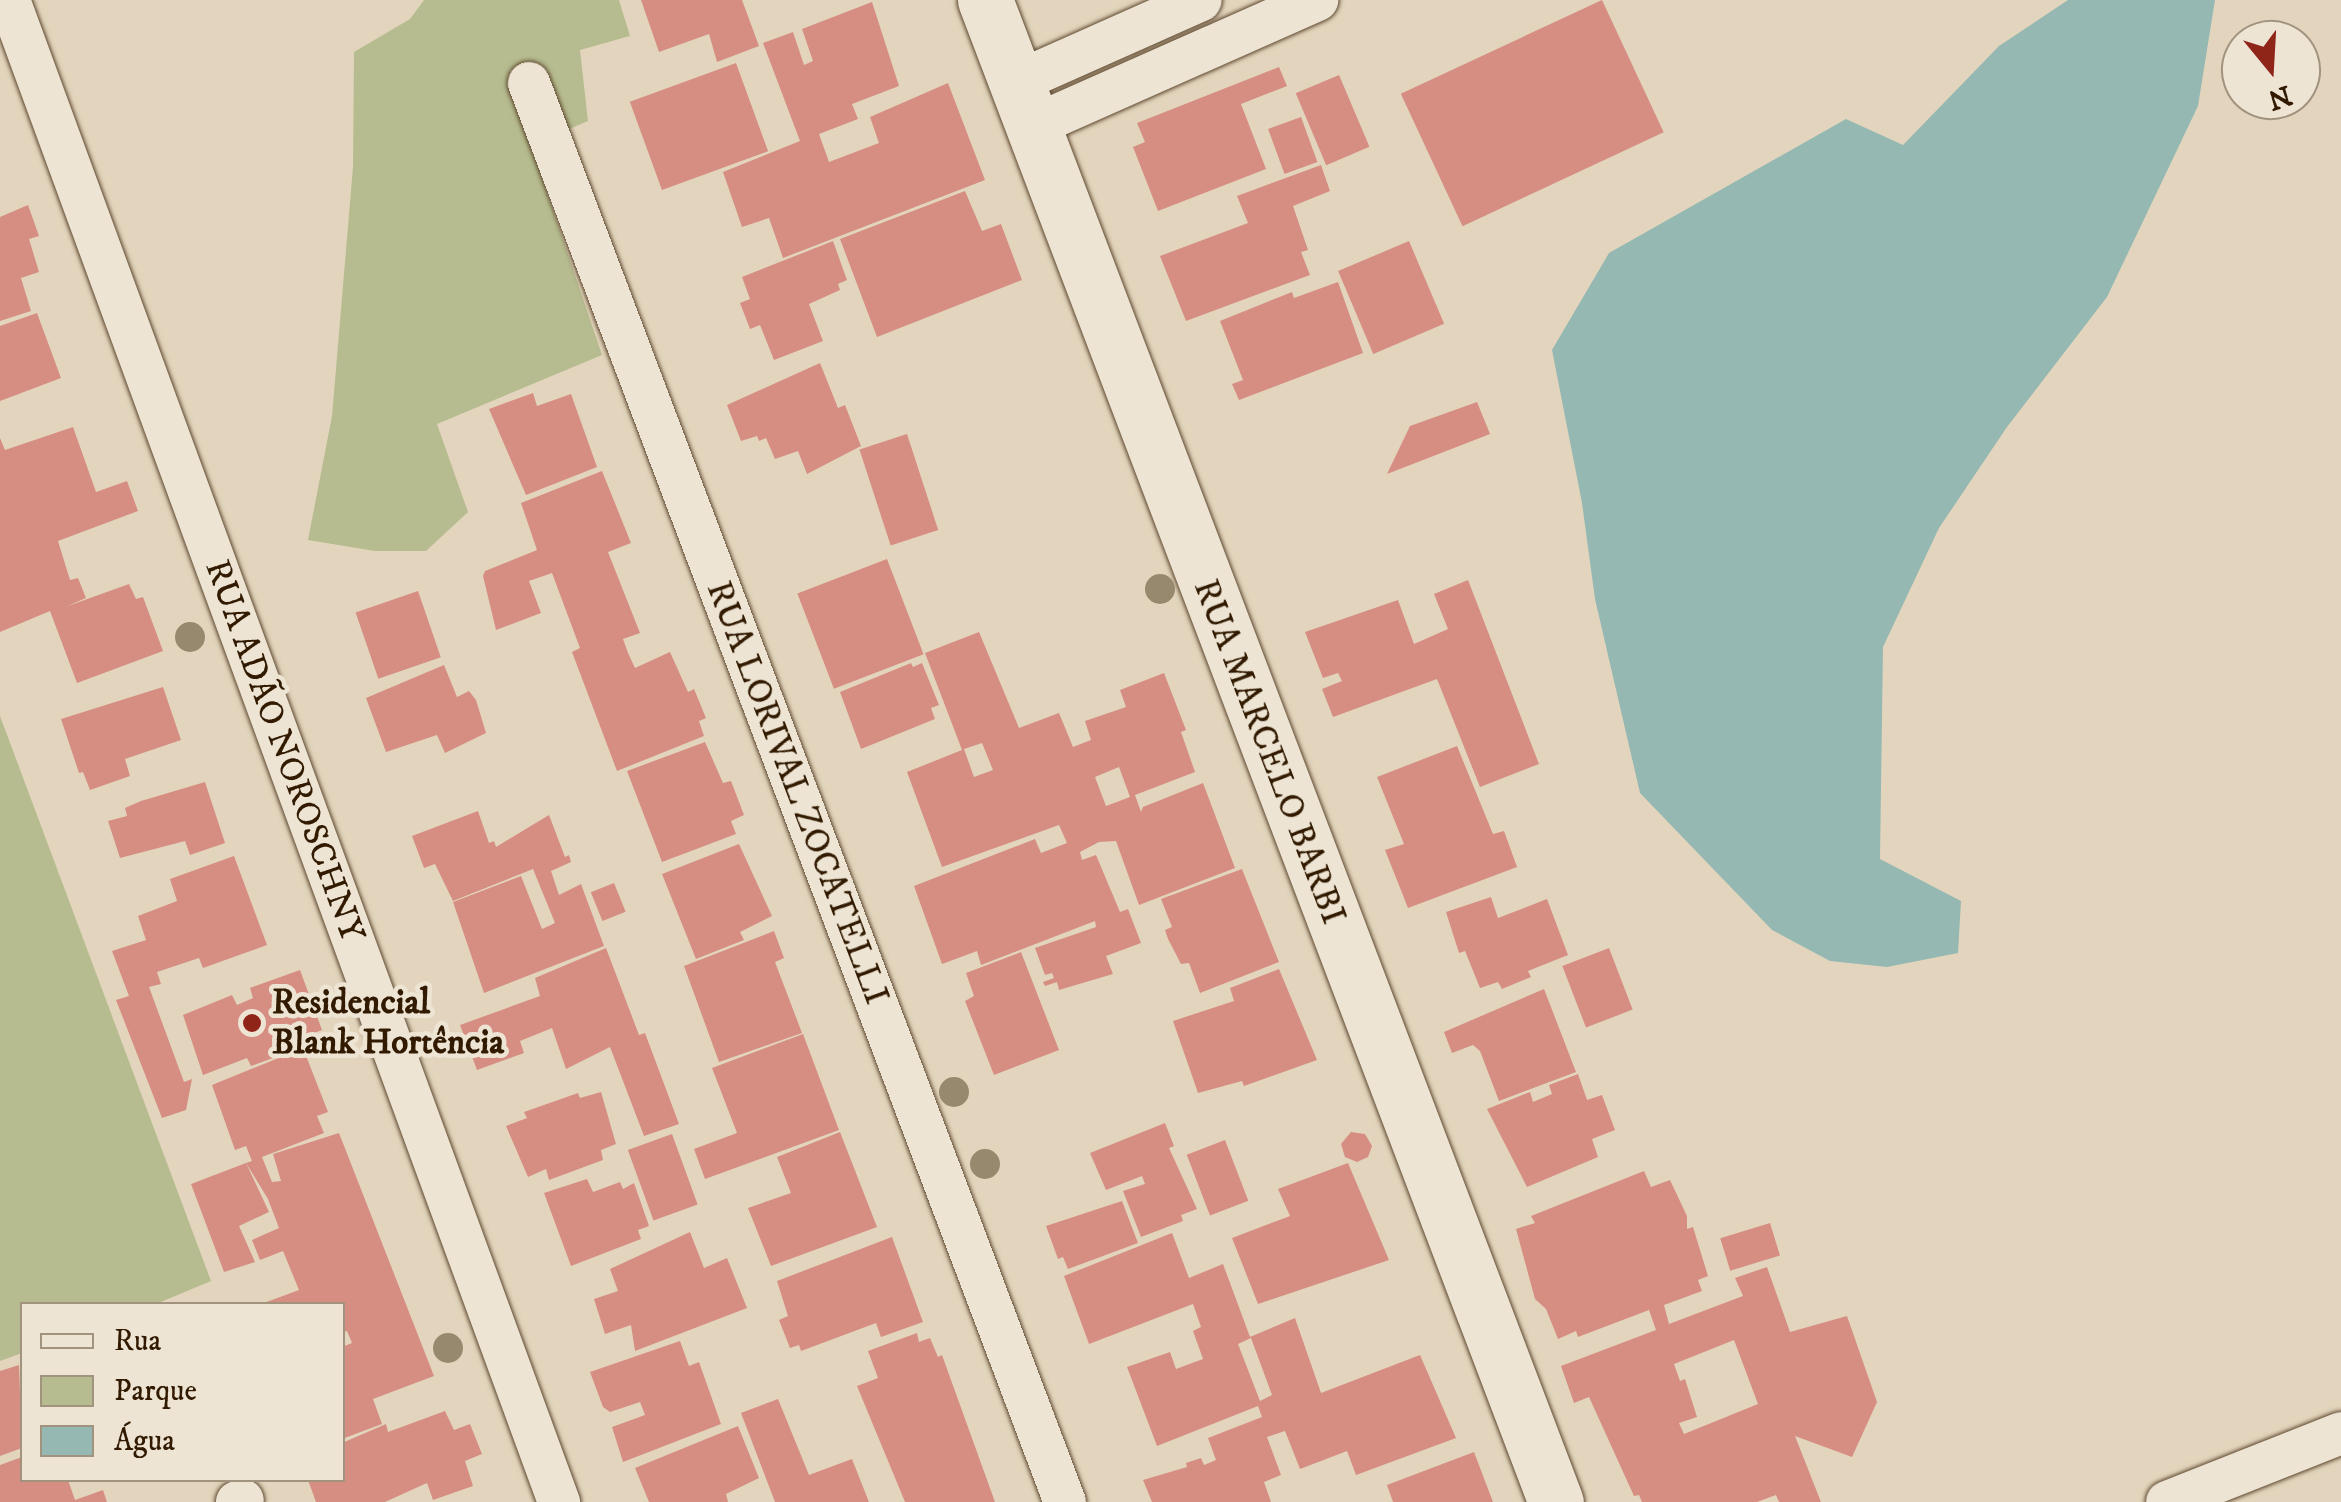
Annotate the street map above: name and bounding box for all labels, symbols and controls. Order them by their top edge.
north arrow [2221,20,2321,120]
text: N [2263,77,2296,117]
street label: RUA ADÃO NOROSCHNY [195,554,373,948]
street label: RUA MARCELO BARBI [1184,574,1354,930]
street label: RUA LORIVAL ZOCATELLI [697,575,897,1011]
place label: Residencial Blank Hortência [272,982,504,1064]
marker: Residencial Blank Hortência [241,1012,263,1034]
legend [20,1302,345,1482]
text: Rua [114,1323,161,1360]
text: Parque [114,1373,197,1410]
text: Água [114,1423,175,1460]

